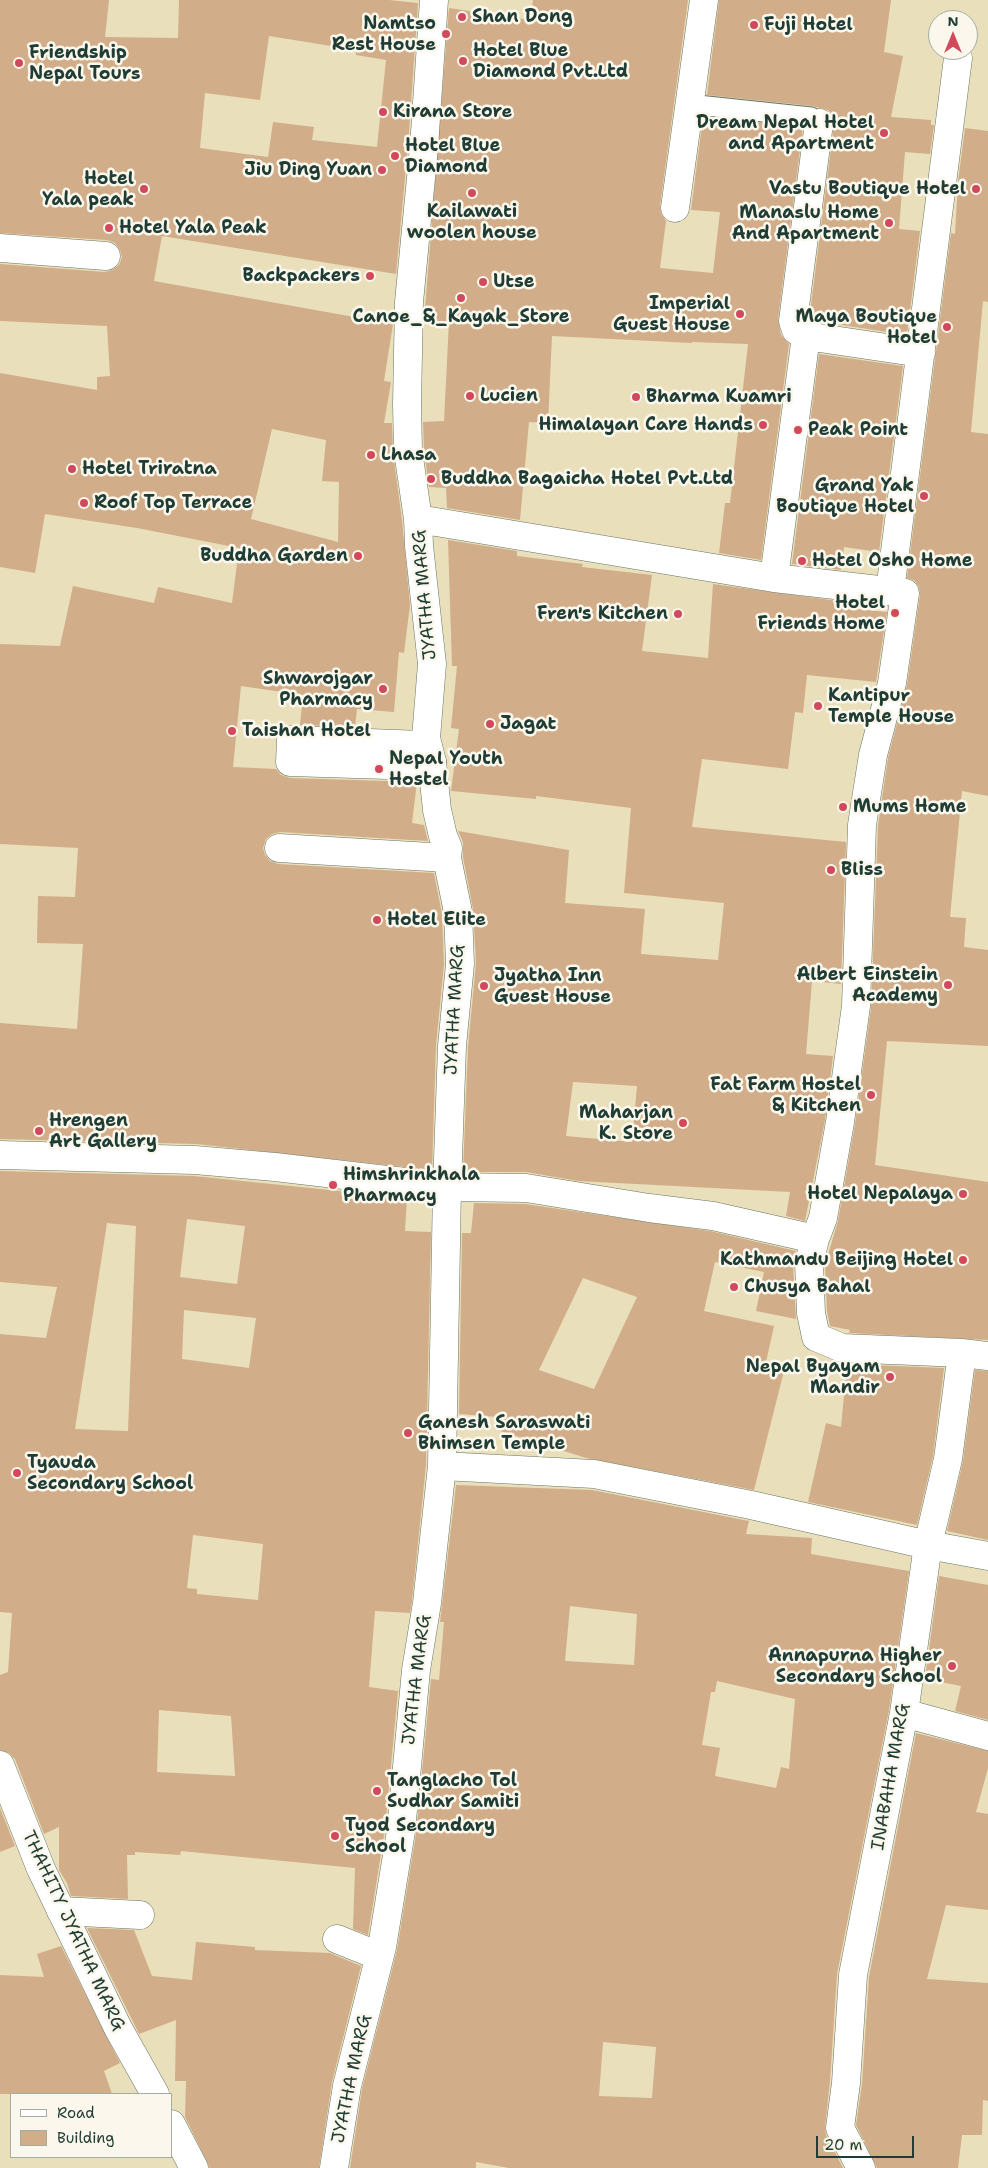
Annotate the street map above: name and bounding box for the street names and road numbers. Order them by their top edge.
street label: JYATHA MARG [409,529,441,661]
street label: JYATHA MARG [441,944,469,1076]
street label: JYATHA MARG [398,1614,436,1746]
street label: INABAHA MARG [867,1702,915,1852]
street label: THAHITY JYATHA MARG [17,1828,129,2034]
street label: JYATHA MARG [328,2013,376,2145]

